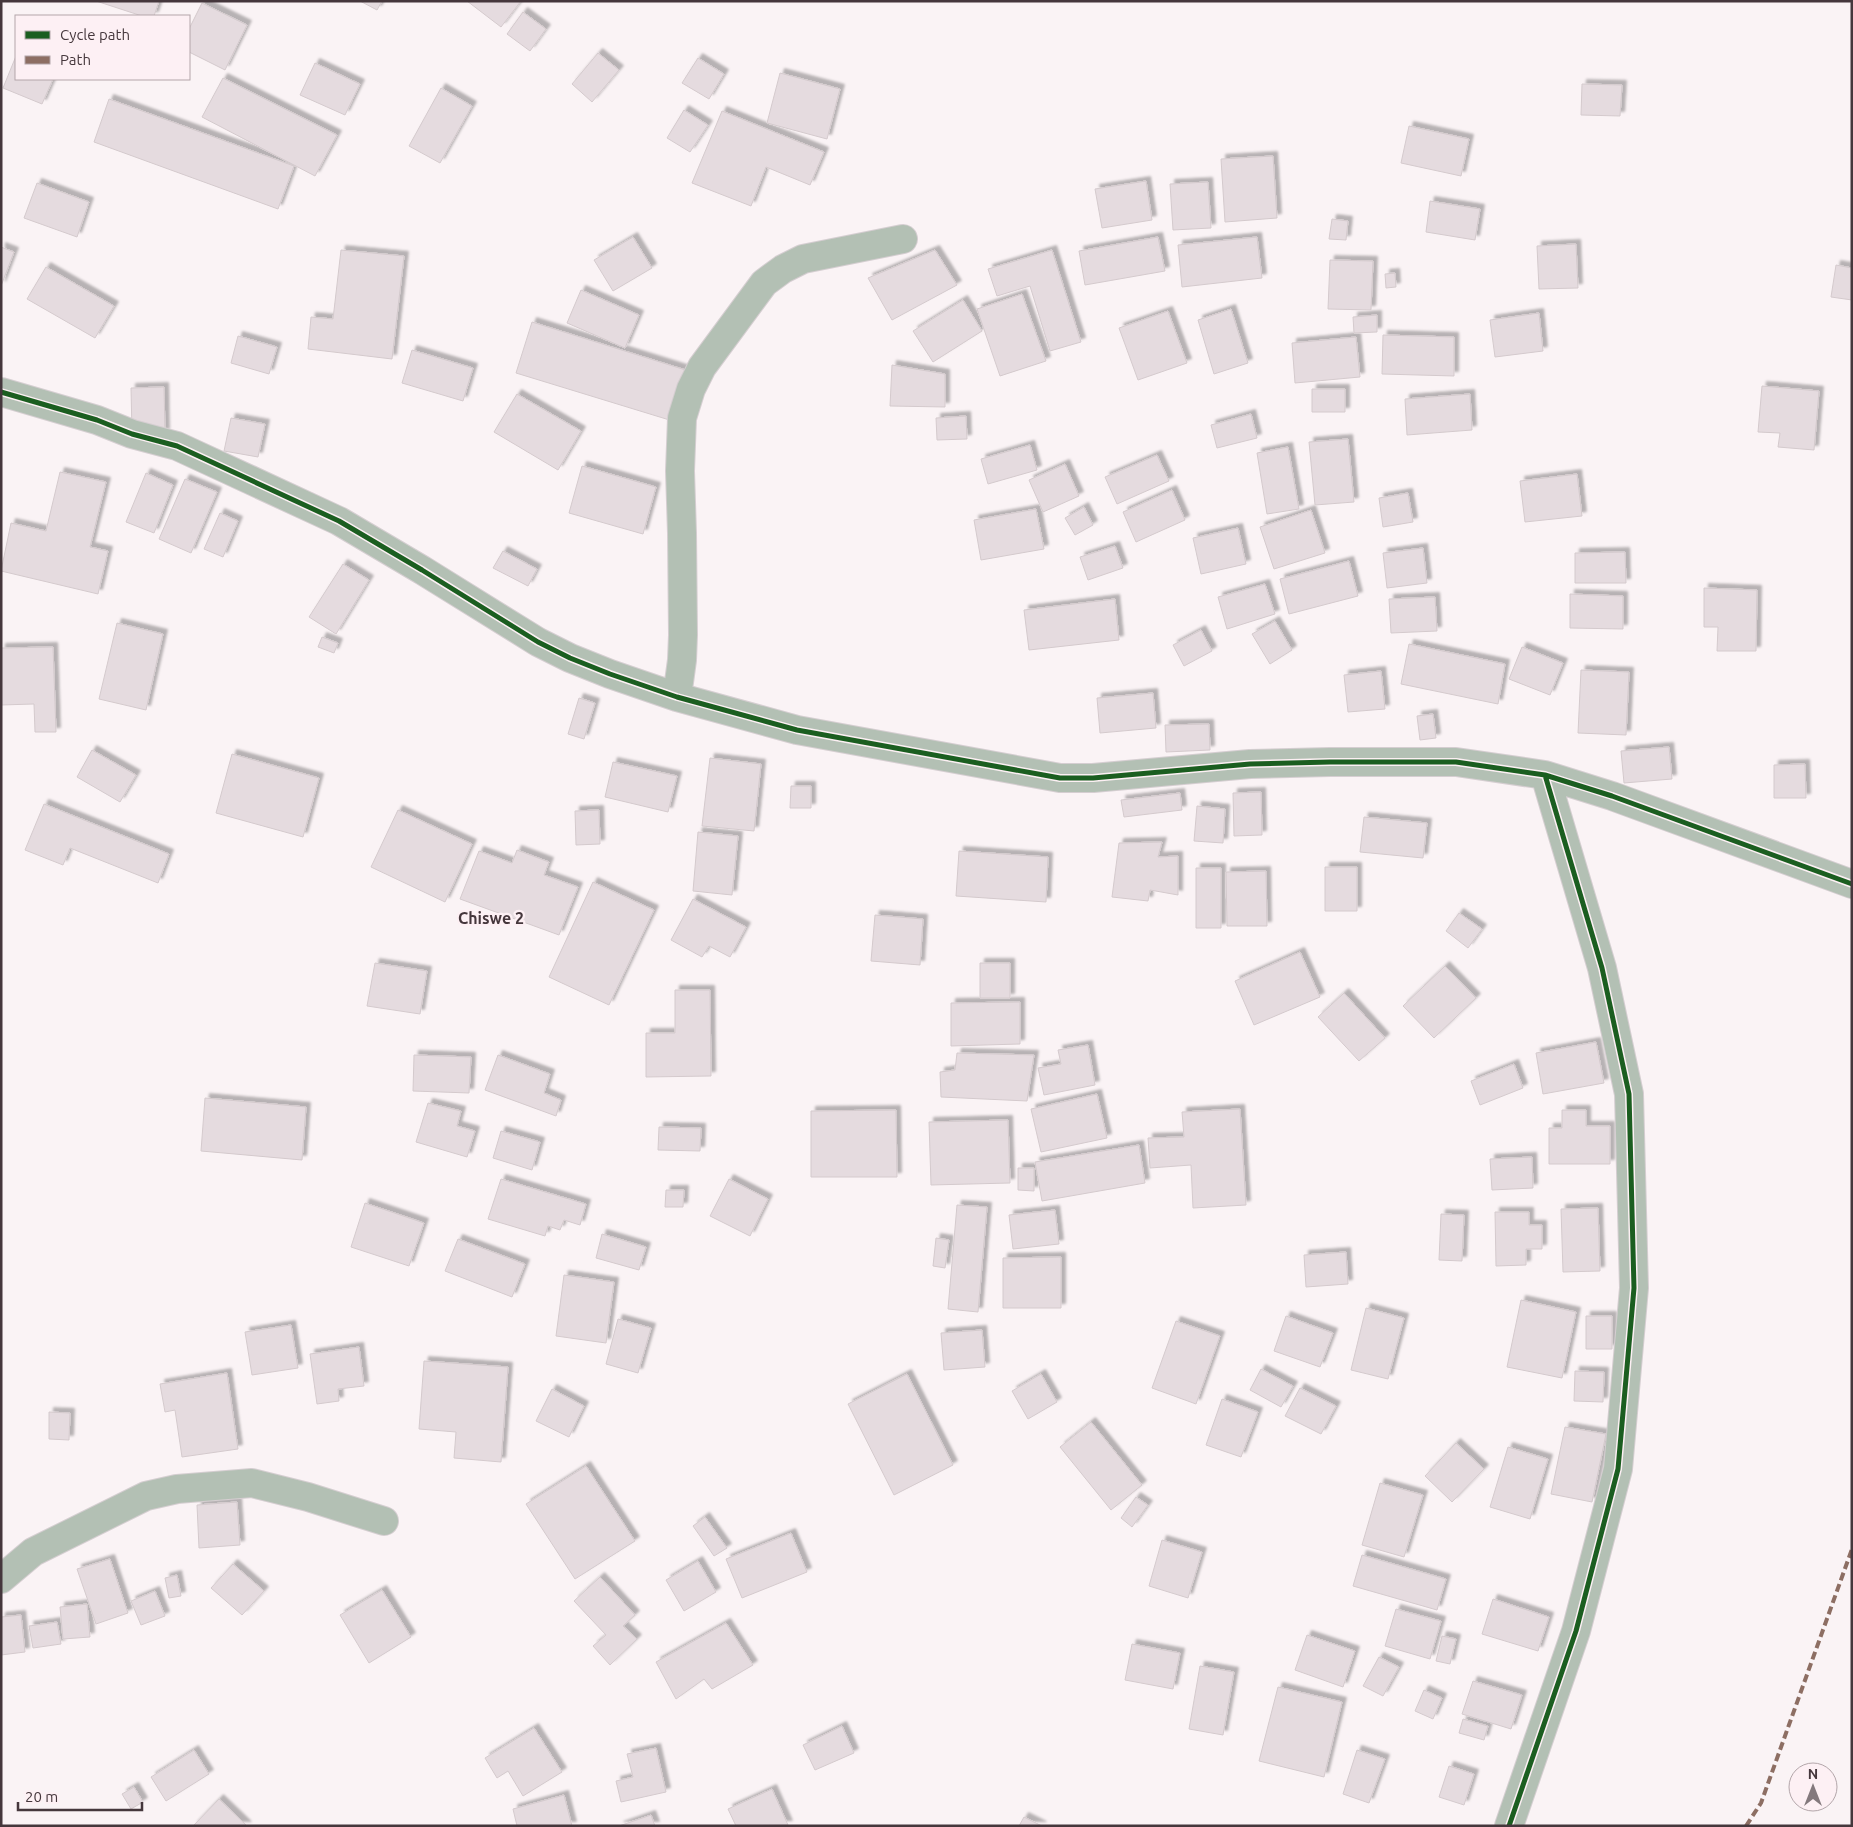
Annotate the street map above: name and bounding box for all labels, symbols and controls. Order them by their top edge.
legend [15,15,190,80]
text: Cycle path [60,26,130,43]
text: Path [60,51,91,68]
district label: Chiswe 2 [458,909,524,927]
north arrow [1788,1762,1838,1812]
text: N [1808,1766,1818,1782]
scale bar [18,1780,141,1812]
text: 20 m [25,1788,58,1805]

